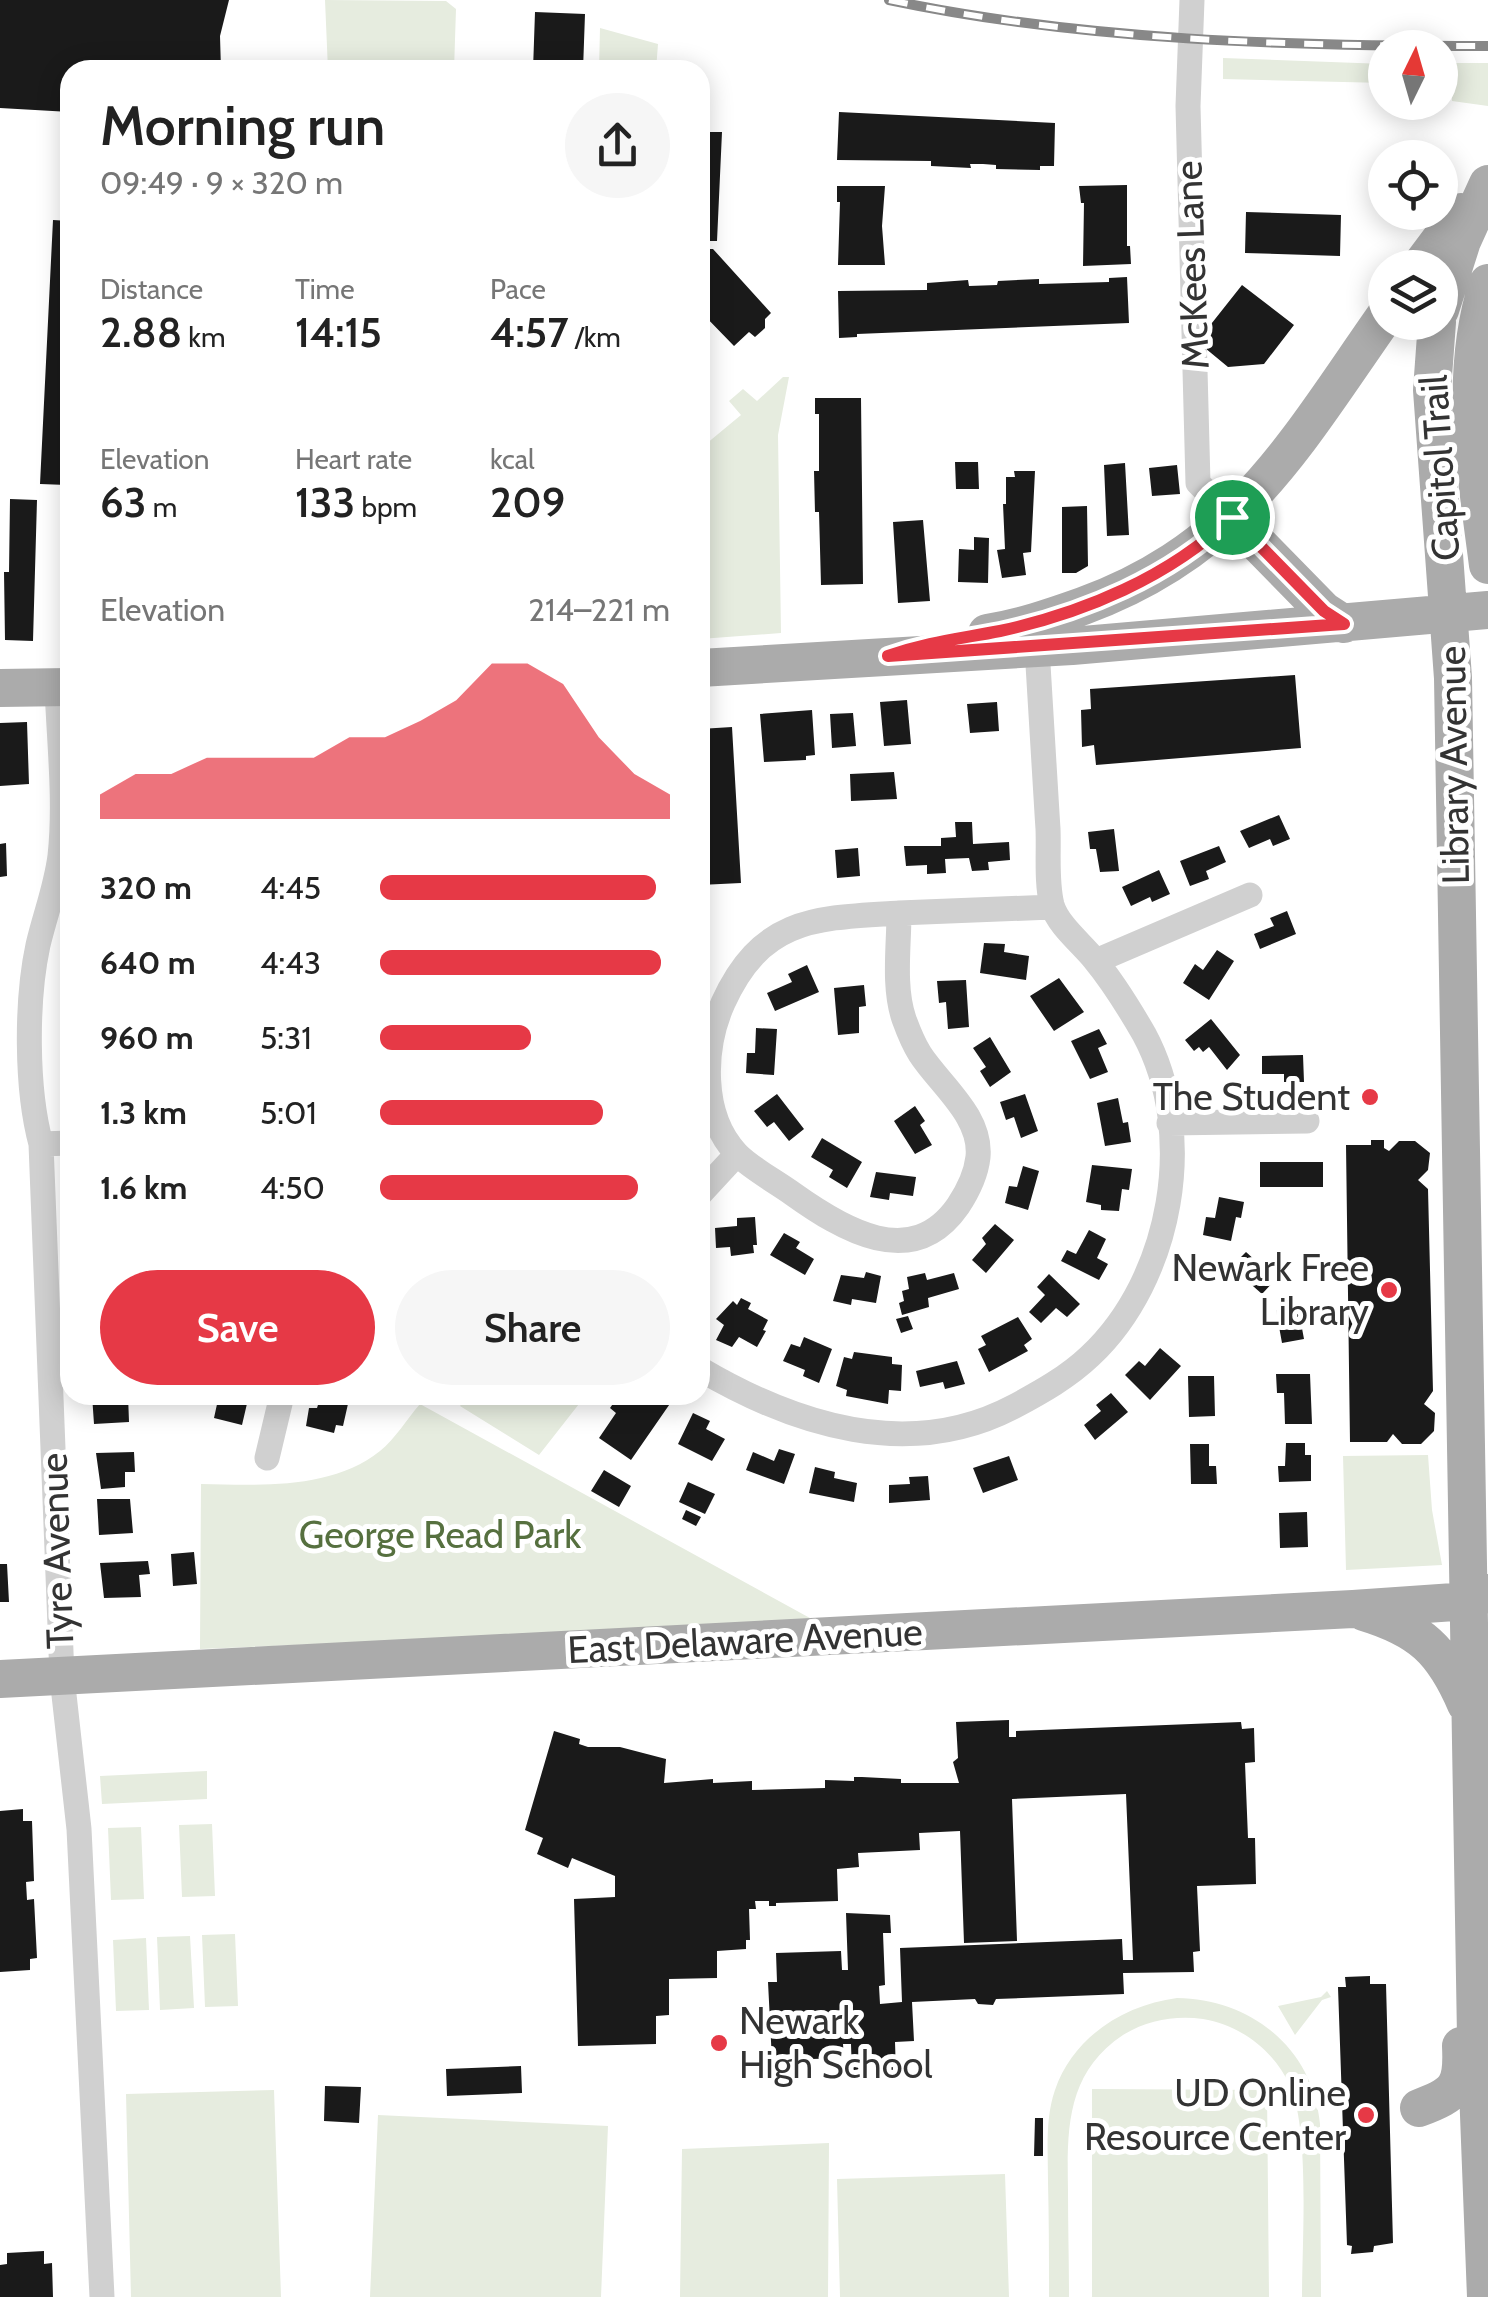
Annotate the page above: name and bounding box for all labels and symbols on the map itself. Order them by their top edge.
north arrow [1368,30,1458,120]
street label: McKees Lane [1164,160,1219,370]
street label: Capitol Trail [1410,374,1469,562]
pin [1190,475,1275,560]
street label: Library Avenue [1428,645,1479,885]
place label: The Student [1153,1073,1350,1120]
marker: The Student [1359,1086,1381,1108]
place label: Newark Free Library [1172,1244,1369,1335]
marker: Newark Free Library [1378,1279,1400,1301]
street label: Tyre Avenue [30,1452,83,1650]
park label: George Read Park [299,1511,581,1558]
street label: East Delaware Avenue [566,1608,924,1673]
place label: Newark High School [739,1997,932,2088]
marker: Newark High School [708,2032,730,2054]
place label: UD Online Resource Center [1084,2069,1346,2160]
marker: UD Online Resource Center [1355,2104,1377,2126]

